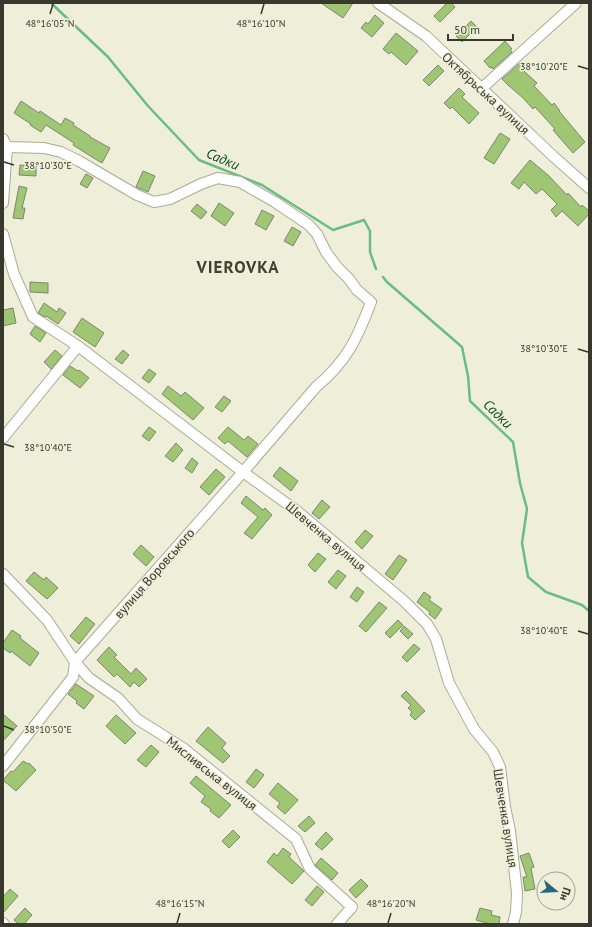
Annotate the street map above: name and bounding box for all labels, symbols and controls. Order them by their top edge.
scale bar [448,16,513,42]
text: 48°16'05"N [25,17,75,30]
text: 48°16'10"N [236,17,286,30]
text: 50 m [454,22,480,37]
street label: Октябрьська вулиця [438,48,533,138]
text: 38°10'20"E [520,60,568,73]
water label: Садки [204,144,242,174]
text: 38°10'30"E [24,159,72,172]
district label: VIEROVKA [196,256,279,278]
text: 38°10'30"E [520,342,568,355]
water label: Садки [479,396,517,432]
text: 38°10'40"E [24,441,72,454]
street label: Шевченка вулиця [282,498,369,575]
street label: вулиця Воровського [110,525,198,622]
text: 38°10'40"E [520,624,568,637]
text: 38°10'50"E [24,723,72,736]
street label: Мисливська вулиця [163,733,261,814]
street label: Шевченка вулиця [489,767,522,869]
north arrow [536,871,576,911]
text: Пн [557,886,574,902]
text: 48°16'15"N [155,897,205,910]
text: 48°16'20"N [366,897,416,910]

